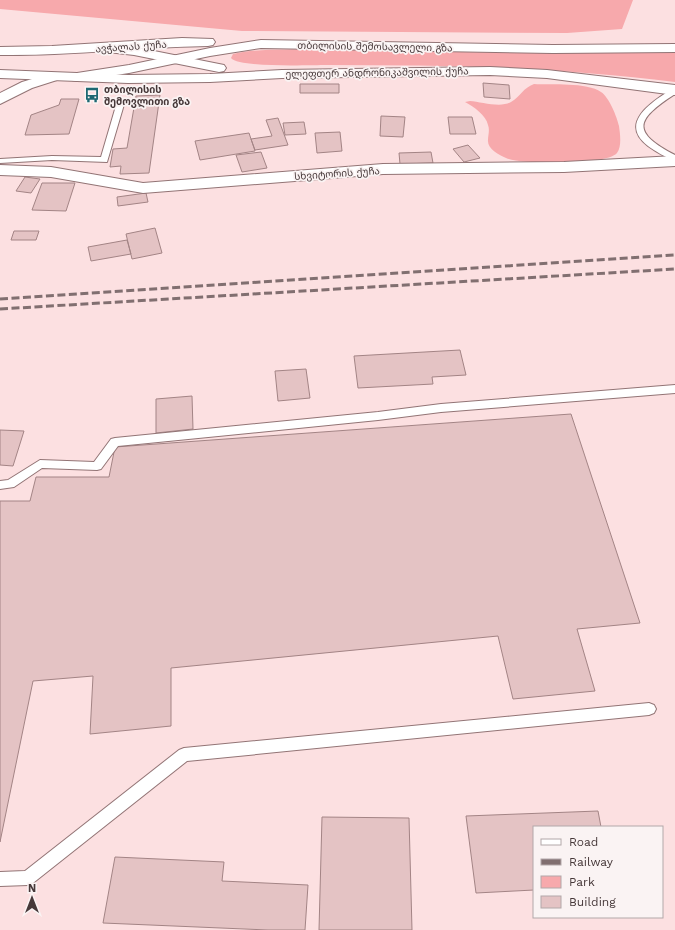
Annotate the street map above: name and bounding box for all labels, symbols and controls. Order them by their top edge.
street label: ავჭალას ქუჩა [95,39,167,55]
street label: თბილისის შემოსავლელი გზა [297,40,453,54]
street label: ელეფთერ ანდრონიკაშვილის ქუჩა [285,65,469,81]
place label: თბილისის შემოვლითი გზა [104,84,190,108]
bus stop icon: თბილისის შემოვლითი გზა [83,86,101,104]
street label: სხვიტორის ქუჩა [294,165,380,183]
legend [533,826,663,918]
text: Road [569,835,598,849]
text: Railway [569,855,614,869]
text: Park [569,875,595,889]
north arrow [12,878,52,918]
text: N [28,882,36,895]
text: Building [569,895,616,909]

